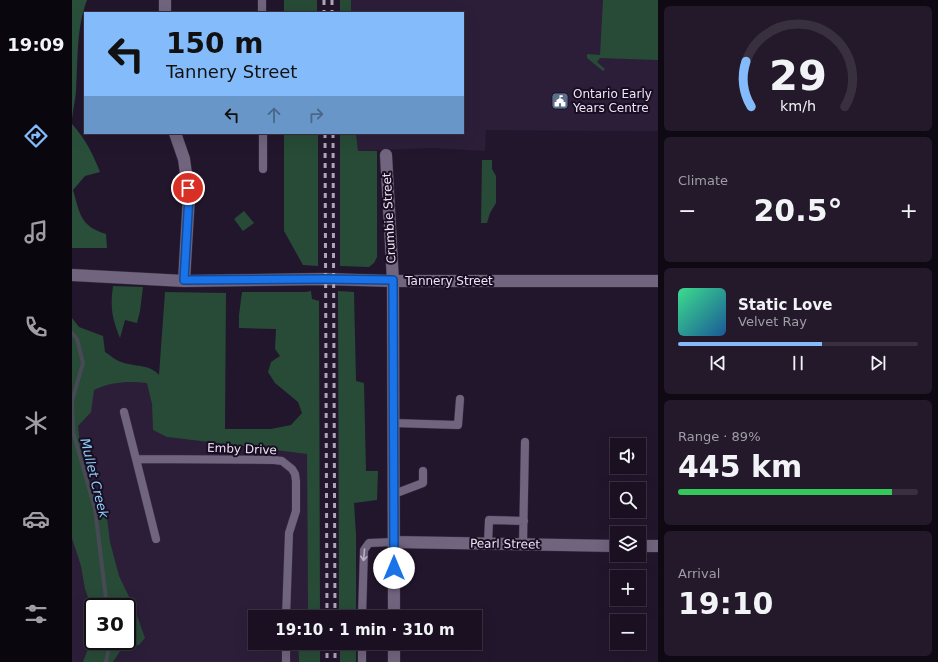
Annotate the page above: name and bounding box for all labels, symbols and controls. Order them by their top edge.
text: 150 m [166,27,263,60]
icon: left [100,28,152,80]
text: 19:09 [7,34,65,55]
text: 29 [769,50,827,99]
text: Tannery Street [166,61,297,82]
place label: Ontario Early Years Centre [572,87,652,115]
public building icon: Ontario Early Years Centre [550,91,570,111]
text: km/h [780,97,816,113]
icon: left [221,104,243,126]
icon: ahead [263,104,285,126]
icon: right [305,104,327,126]
icon: directions [22,122,50,150]
pin [171,171,205,205]
street label: Crumbie Street [380,172,398,264]
text: Climate [678,173,728,188]
icon: arrive [177,177,199,199]
text: 20.5° [753,193,843,228]
text: − [678,198,696,223]
text: + [900,198,918,223]
icon: music [22,218,50,246]
street label: Tannery Street [404,274,493,288]
text: Static Love [738,296,832,314]
icon: phone [22,313,50,341]
text: Velvet Ray [738,314,807,329]
icon: previous [707,352,729,374]
icon: pause [787,352,809,374]
icon: next [867,352,889,374]
icon: climate [22,409,50,437]
text: Range · 89% [678,429,761,444]
water label: Mullet Creek [77,437,112,520]
map controls [610,438,646,650]
button: sound [610,438,646,474]
street label: Emby Drive [207,441,277,457]
text: 445 km [678,449,802,484]
button: search [610,482,646,518]
icon: car [22,505,50,533]
button: layers [610,526,646,562]
street label: Pearl Street [470,536,540,552]
position arrow [373,547,415,589]
one-way arrow [360,548,367,561]
text: Arrival [678,566,720,581]
button: + [610,570,646,606]
text: 19:10 [678,586,774,621]
speed limit sign: 30 [84,598,136,650]
icon: filters [22,600,50,628]
button: − [610,614,646,650]
text: 19:10 · 1 min · 310 m [275,621,455,639]

